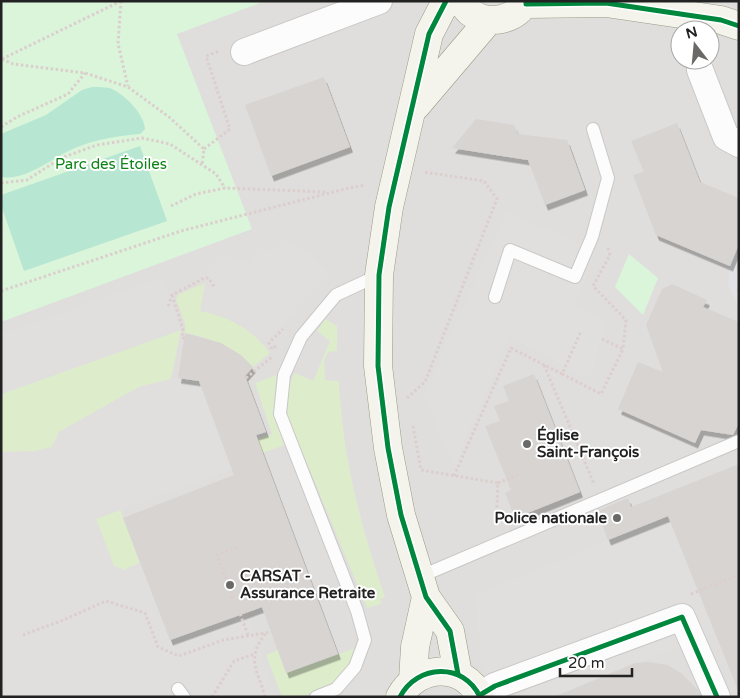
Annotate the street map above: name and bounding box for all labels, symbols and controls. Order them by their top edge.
north arrow [670,20,720,70]
text: N [684,23,699,43]
park label: Parc des Étoiles [55,155,167,173]
place label: Église Saint-François [537,425,639,462]
marker: Église Saint-François [521,438,533,450]
place label: Police nationale [494,509,608,527]
marker: Police nationale [611,512,623,524]
place label: CARSAT - Assurance Retraite [240,567,376,602]
marker: CARSAT - Assurance Retraite [224,579,236,591]
scale bar [560,646,632,678]
text: 20 m [568,654,605,672]

